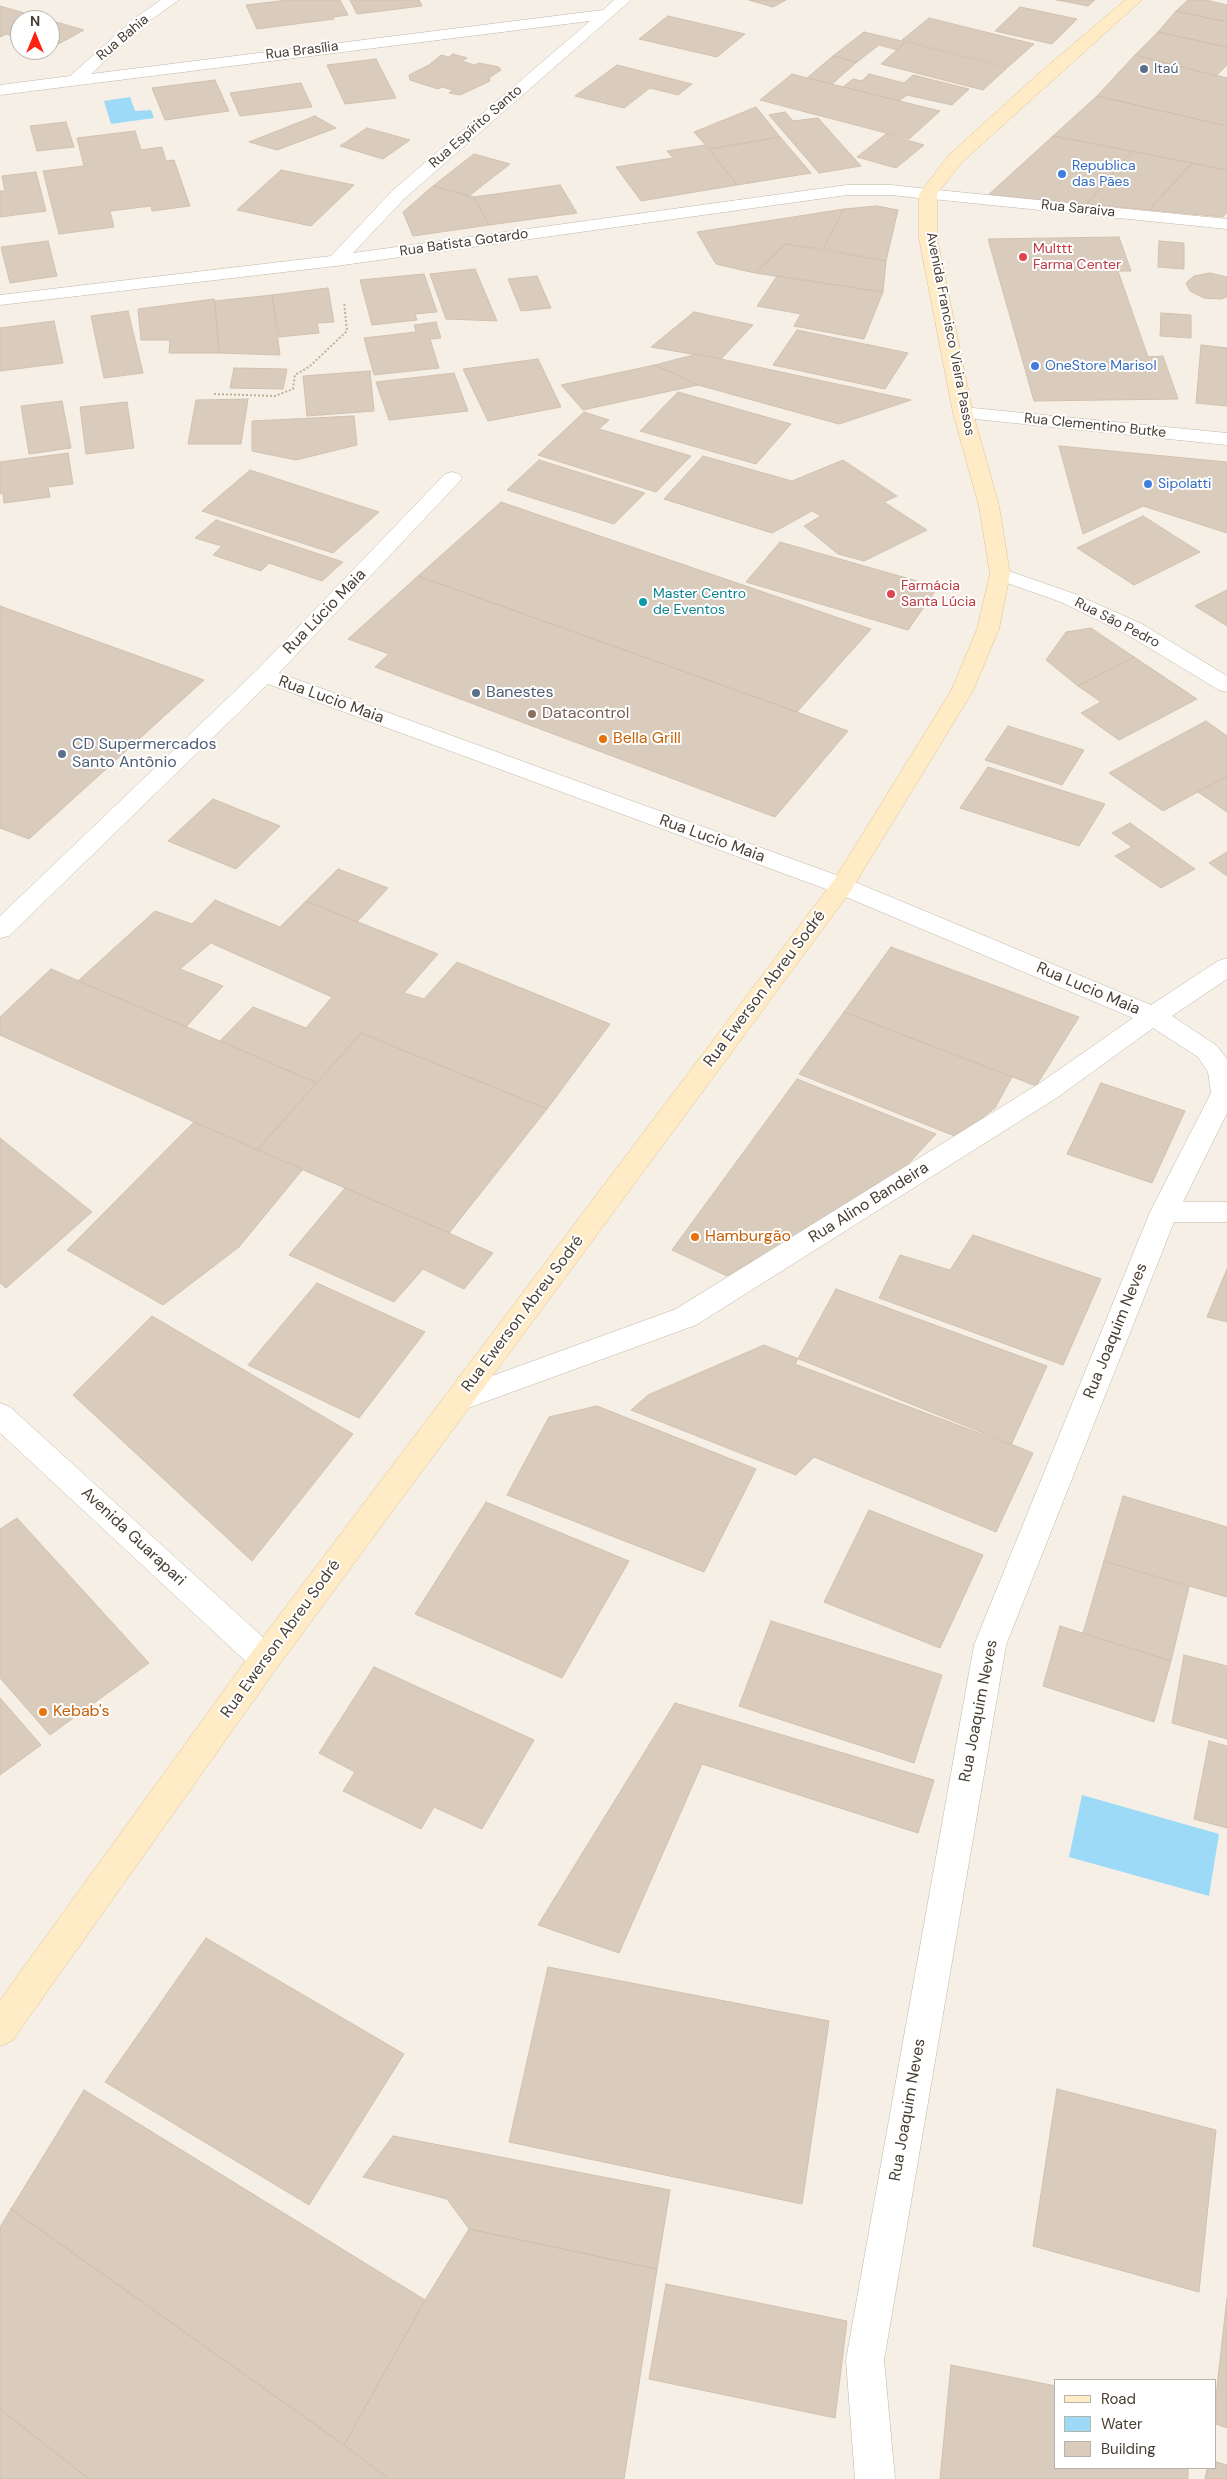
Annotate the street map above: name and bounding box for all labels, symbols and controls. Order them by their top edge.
north arrow [10,10,60,60]
street label: Rua Bahia [94,11,152,65]
text: N [30,12,40,30]
street label: Rua Brasília [265,38,339,64]
place label: Itaú [1154,61,1178,77]
marker: Itaú [1138,63,1150,75]
street label: Rua Espírito Santo [426,82,526,172]
place label: Republica das Pães [1072,158,1136,190]
marker: Republica das Pães [1056,168,1068,180]
street label: Rua Saraiva [1040,197,1116,221]
street label: Rua Batista Gotardo [399,226,529,260]
street label: Avenida Francisco Vieira Passos [922,231,978,437]
place label: Multtt Farma Center [1033,241,1121,274]
marker: Multtt Farma Center [1017,251,1029,263]
place label: OneStore Marisol [1045,358,1157,374]
marker: OneStore Marisol [1029,360,1041,372]
street label: Rua Clementino Butke [1023,410,1167,442]
place label: Sipolatti [1158,476,1211,492]
marker: Sipolatti [1142,478,1154,490]
street label: Rua Lúcio Maia [280,566,370,658]
place label: Farmácia Santa Lúcia [901,578,976,610]
place label: Master Centro de Eventos [653,586,746,618]
marker: Farmácia Santa Lúcia [885,588,897,600]
street label: Rua São Pedro [1072,594,1162,652]
marker: Master Centro de Eventos [637,596,649,608]
street label: Rua Lucio Maia [276,672,386,728]
place label: Banestes [486,683,553,703]
marker: Banestes [470,687,482,699]
place label: Datacontrol [542,704,629,724]
marker: Datacontrol [526,708,538,720]
place label: Bella Grill [613,729,681,749]
marker: Bella Grill [597,733,609,745]
place label: CD Supermercados Santo Antônio [72,735,217,773]
marker: CD Supermercados Santo Antônio [56,748,68,760]
street label: Rua Lucio Maia [657,811,767,867]
street label: Rua Ewerson Abreu Sodré [700,907,830,1071]
street label: Rua Lucio Maia [1033,959,1143,1019]
street label: Rua Alino Bandeira [806,1158,932,1248]
place label: Hamburgão [705,1227,791,1247]
marker: Hamburgão [689,1231,701,1243]
street label: Rua Ewerson Abreu Sodré [458,1232,588,1396]
street label: Rua Joaquim Neves [1080,1260,1152,1402]
street label: Avenida Guarapari [77,1484,189,1590]
street label: Rua Ewerson Abreu Sodré [217,1556,345,1722]
street label: Rua Joaquim Neves [956,1638,1002,1784]
place label: Kebab's [53,1702,110,1722]
marker: Kebab's [37,1706,49,1718]
street label: Rua Joaquim Neves [886,2037,930,2183]
legend [1054,2379,1217,2469]
text: Road [1101,2389,1136,2409]
text: Water [1101,2414,1142,2434]
text: Building [1101,2439,1156,2459]

